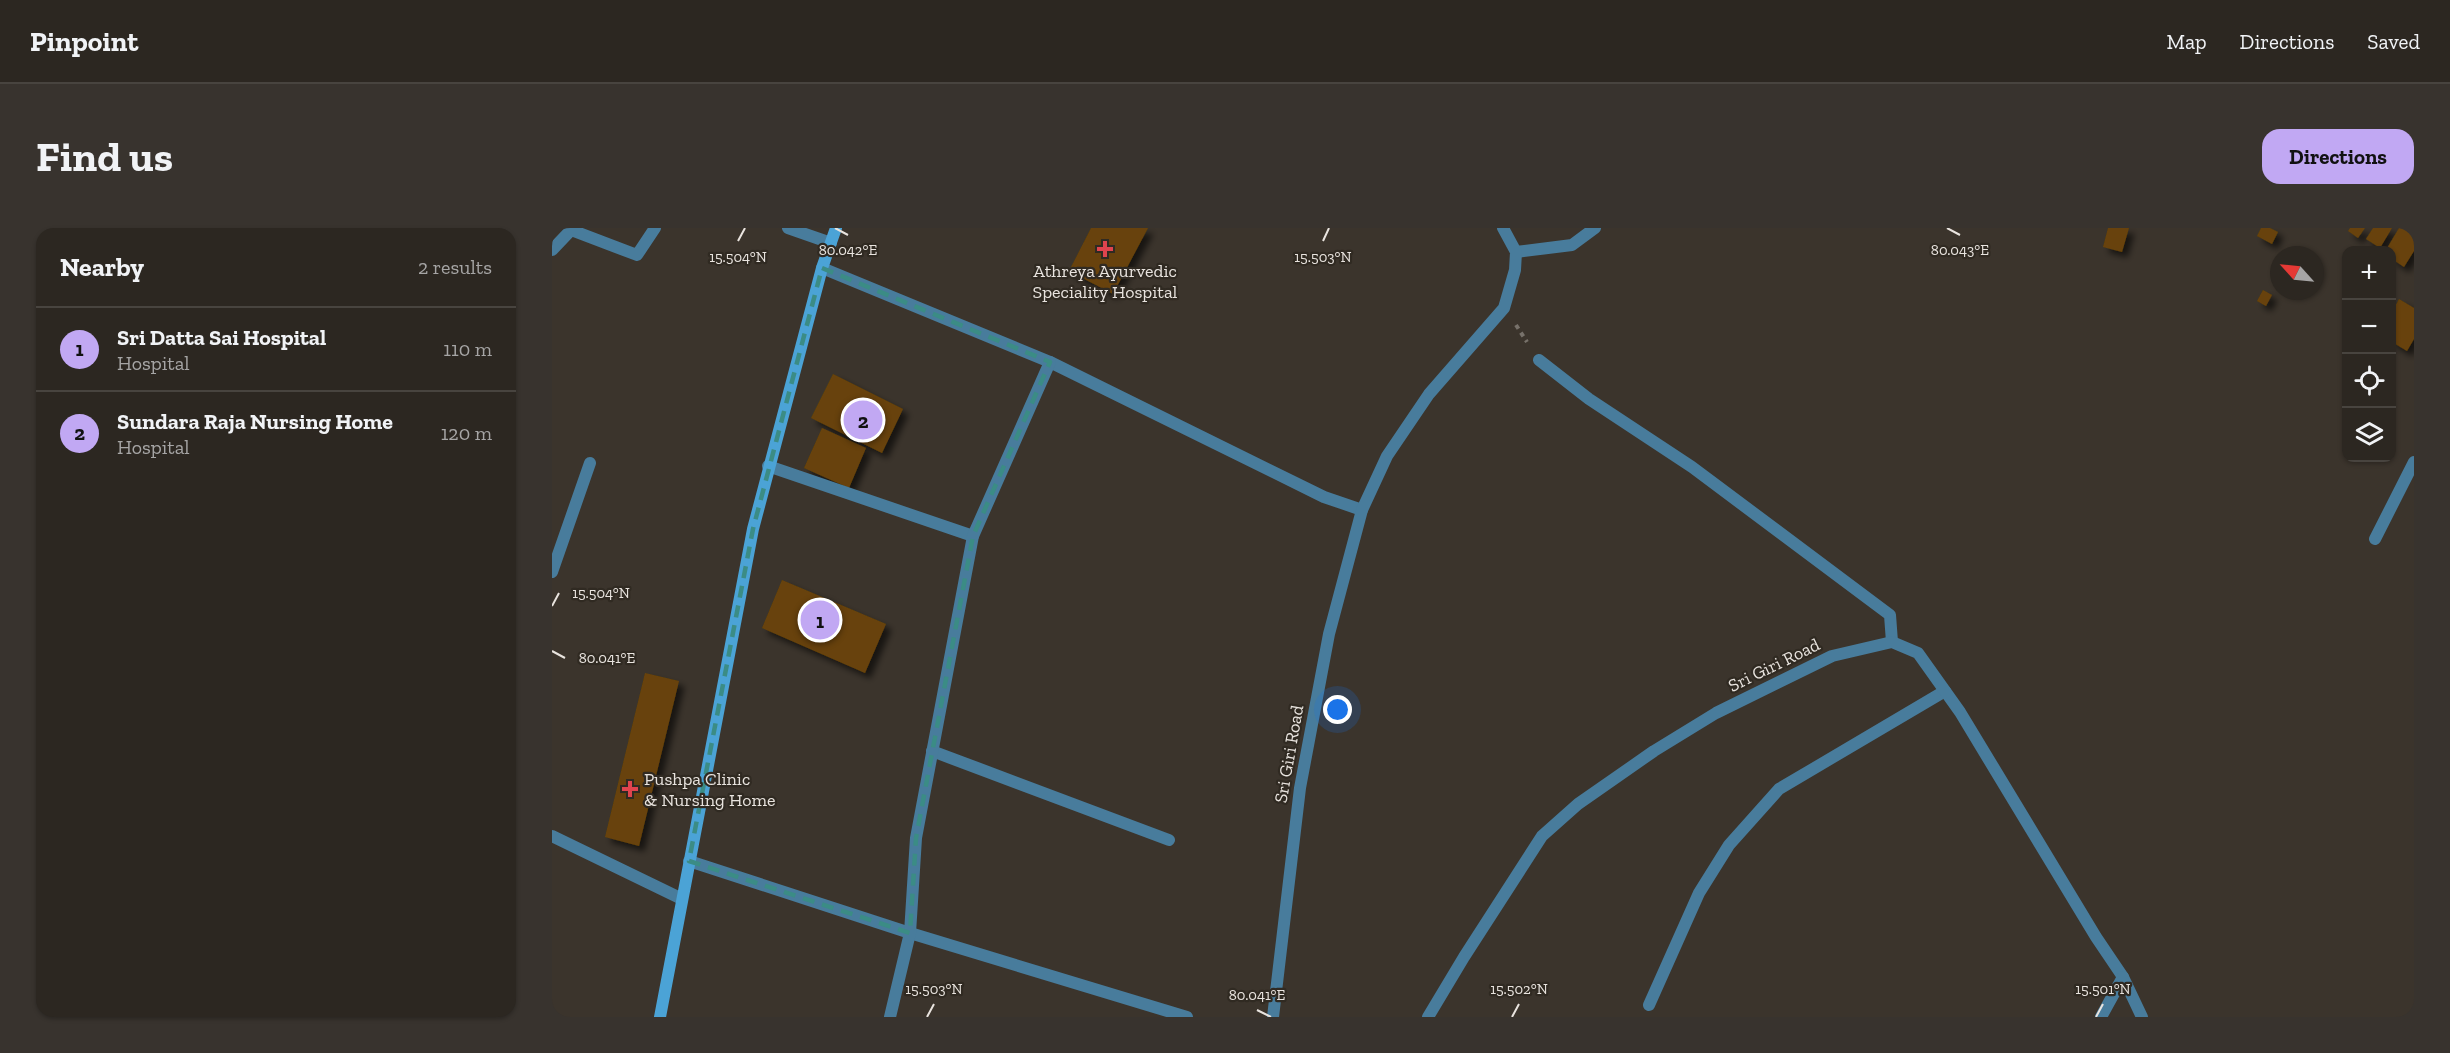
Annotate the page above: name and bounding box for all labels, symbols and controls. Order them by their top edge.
text: Pinpoint [30,25,138,58]
text: Map [2167,29,2207,54]
text: Directions [2240,29,2334,54]
text: Saved [2367,29,2420,54]
button: Directions [2262,129,2414,184]
text: Find us [36,131,173,182]
marker: Athreya Ayurvedic Speciality Hospital [1096,240,1114,258]
text: 80.042°E [819,241,878,259]
text: 80.043°E [1931,241,1989,259]
north arrow [2270,246,2324,300]
map controls [2342,246,2396,462]
button: + [2342,246,2396,300]
text: 15.504°N [709,248,767,266]
text: 15.503°N [1294,248,1352,266]
text: Nearby [60,251,144,283]
text: 2 results [418,255,492,279]
place label: Athreya Ayurvedic Speciality Hospital [1033,260,1178,303]
button: − [2342,300,2396,354]
text: Sri Datta Sai Hospital [117,324,326,351]
text: 1 [75,337,84,361]
text: 110 m [443,337,492,361]
text: Hospital [117,351,190,375]
button: locate [2342,354,2396,408]
pin: 2 [844,398,882,442]
text: Sundara Raja Nursing Home [117,408,393,435]
button: layers [2342,408,2396,462]
text: 2 [74,421,85,445]
text: 120 m [441,421,492,445]
text: Hospital [117,435,190,459]
text: 15.504°N [572,584,630,602]
pin: 1 [800,598,840,642]
street label: Sri Giri Road [1725,633,1823,697]
text: 80.041°E [579,649,635,667]
your location [1323,695,1352,724]
street label: Sri Giri Road [1270,703,1308,805]
place label: Pushpa Clinic & Nursing Home [644,768,775,811]
marker: Pushpa Clinic & Nursing Home [621,780,639,798]
text: 15.503°N [905,980,963,998]
text: 15.502°N [1490,980,1548,998]
text: 15.501°N [2075,980,2131,998]
text: 80.041°E [1229,986,1285,1004]

